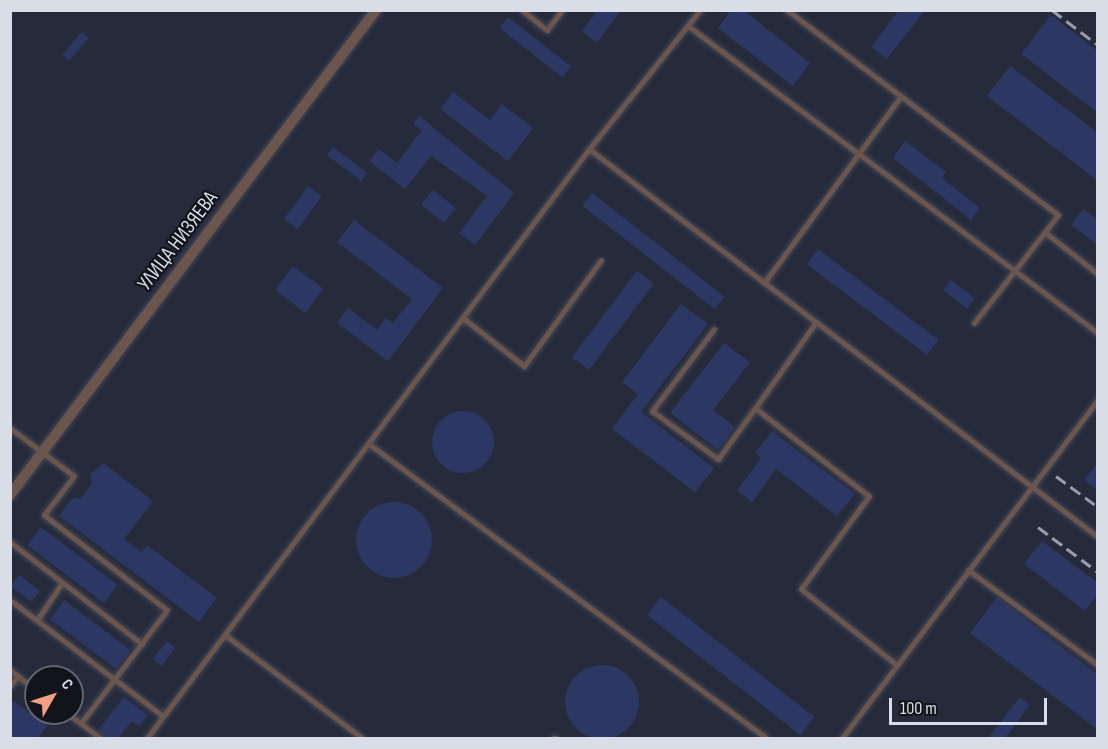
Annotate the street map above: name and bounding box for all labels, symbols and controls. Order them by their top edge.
street label: УЛИЦА НИЗЯЕВА [132,186,224,296]
north arrow [24,665,84,725]
text: С [57,675,77,694]
scale bar [892,686,1050,724]
text: 100 m [900,698,937,719]

